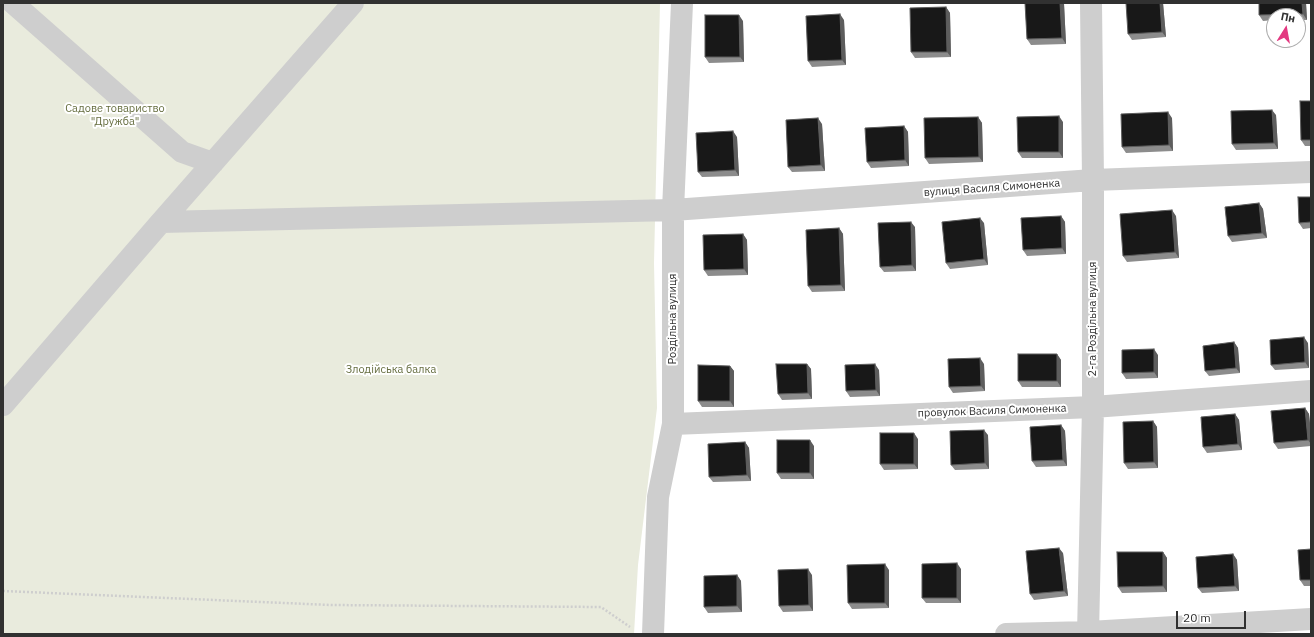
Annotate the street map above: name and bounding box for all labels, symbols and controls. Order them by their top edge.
north arrow [1266,8,1306,48]
text: Пн [1280,9,1297,25]
park label: Садове товариство "Дружба" [65,102,165,128]
street label: вулиця Василя Симоненка [923,177,1061,199]
street label: 2-га Роздільна вулиця [1086,262,1100,376]
street label: Роздільна вулиця [666,274,680,364]
park label: Злодійська балка [346,363,436,377]
street label: провулок Василя Симоненка [917,402,1067,420]
scale bar [1178,603,1248,629]
text: 20 m [1183,610,1211,625]

